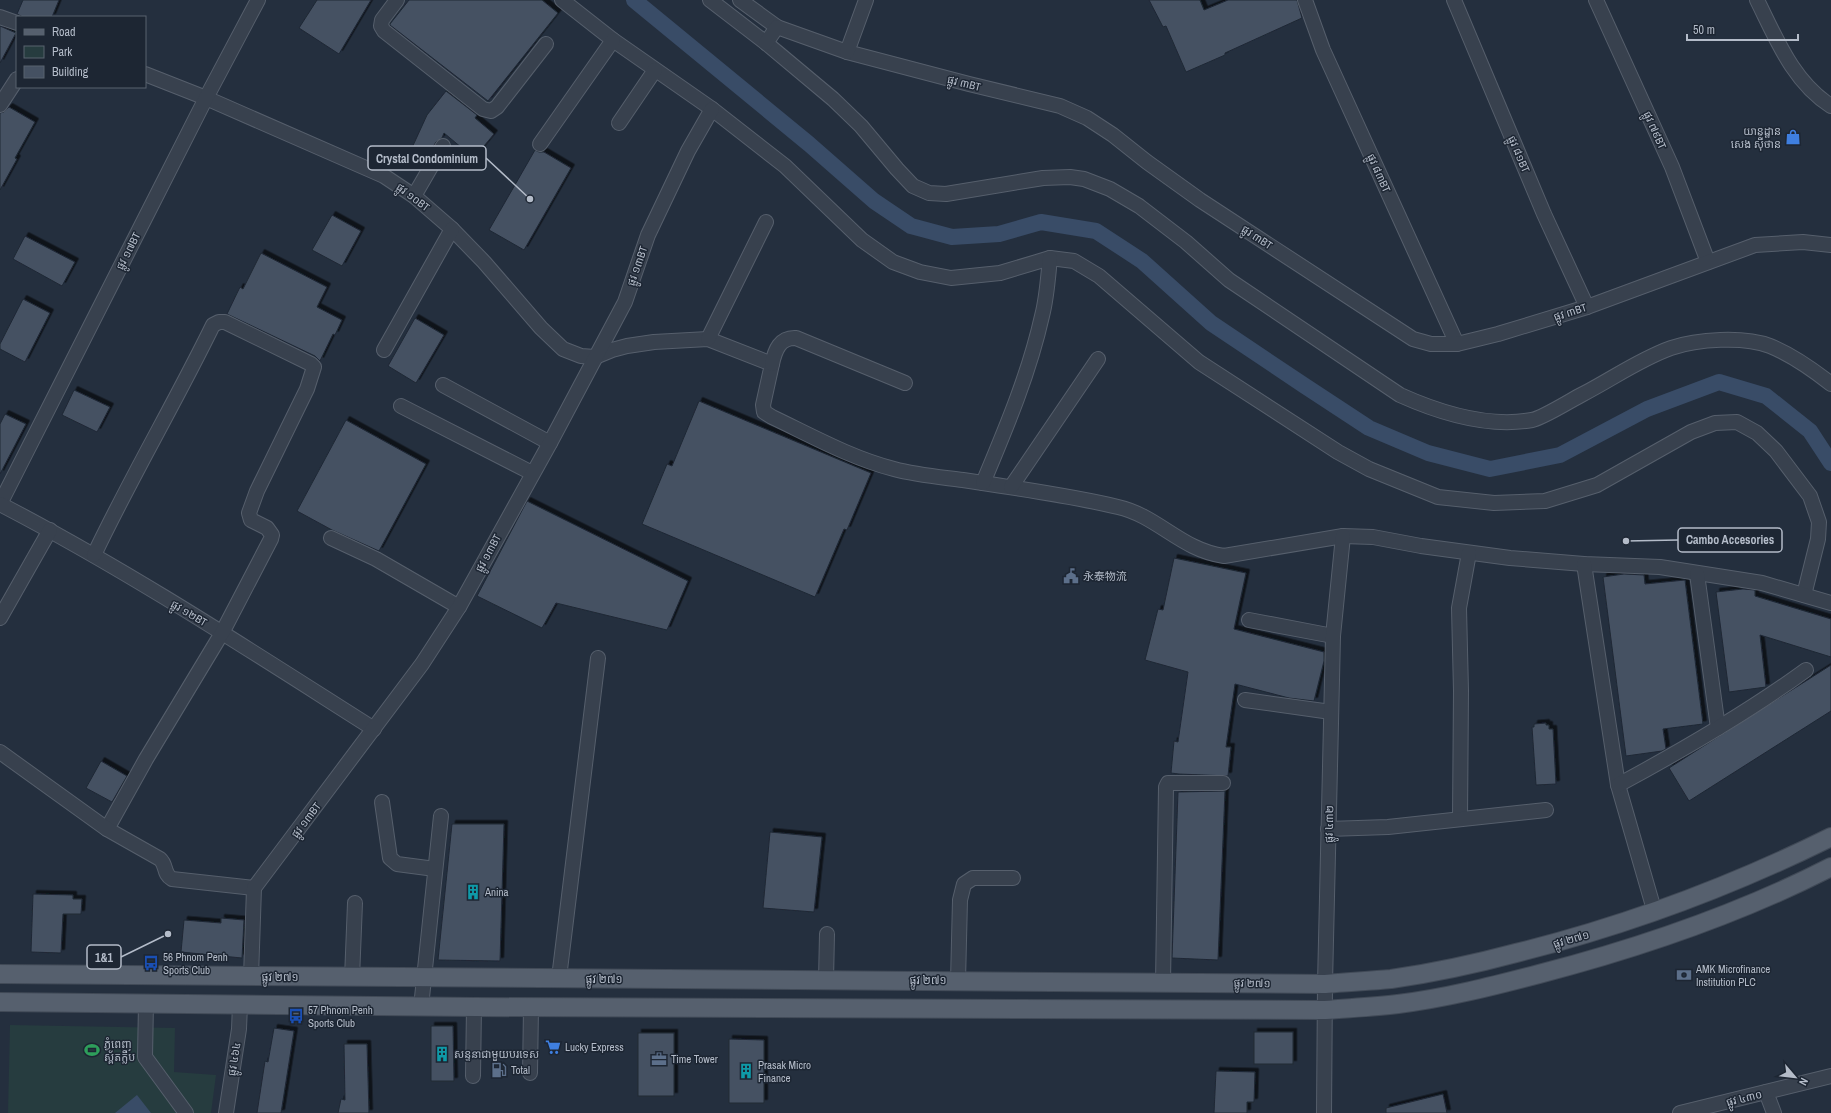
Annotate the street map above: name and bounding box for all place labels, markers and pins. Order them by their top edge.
place label: យាន្ដដ្ឋាន សេង ស៊ីថាន [1731,124,1781,151]
shop icon: យាន្ដដ្ឋាន សេង ស៊ីថាន [1784,128,1802,146]
callout: Crystal Condominium [368,146,486,170]
callout: Cambo Accesories [1678,528,1782,552]
public building icon: 永泰物流 [1062,567,1080,585]
place label: 永泰物流 [1083,569,1127,583]
building icon: Anina [464,883,482,901]
place label: Anina [484,885,509,899]
callout: 1&1 [87,945,121,969]
place label: 56 Phnom Penh Sports Club [163,950,228,977]
bus stop icon: 56 Phnom Penh Sports Club [142,954,160,972]
place label: AMK Microfinance Institution PLC [1695,962,1770,989]
bank icon: AMK Microfinance Institution PLC [1675,966,1693,984]
place label: 57 Phnom Penh Sports Club [308,1003,373,1030]
bus stop icon: 57 Phnom Penh Sports Club [287,1007,305,1025]
place label: ភ្នំពេញ ស្ព័តក្លឹប [104,1037,135,1064]
supermarket icon: Lucky Express [544,1038,562,1056]
place label: Lucky Express [565,1040,624,1054]
sports icon: ភ្នំពេញ ស្ព័តក្លឹប [83,1041,101,1059]
building icon: សន្ទនាជាមួយបរទេស [433,1045,451,1063]
place label: សន្ទនាជាមួយបរទេស [454,1047,539,1061]
office icon: Time Tower [650,1050,668,1068]
place label: Time Tower [671,1052,718,1066]
place label: Prasak Micro Finance [758,1058,811,1085]
fuel station icon: Total [490,1061,508,1079]
building icon: Prasak Micro Finance [737,1062,755,1080]
place label: Total [511,1063,530,1077]

